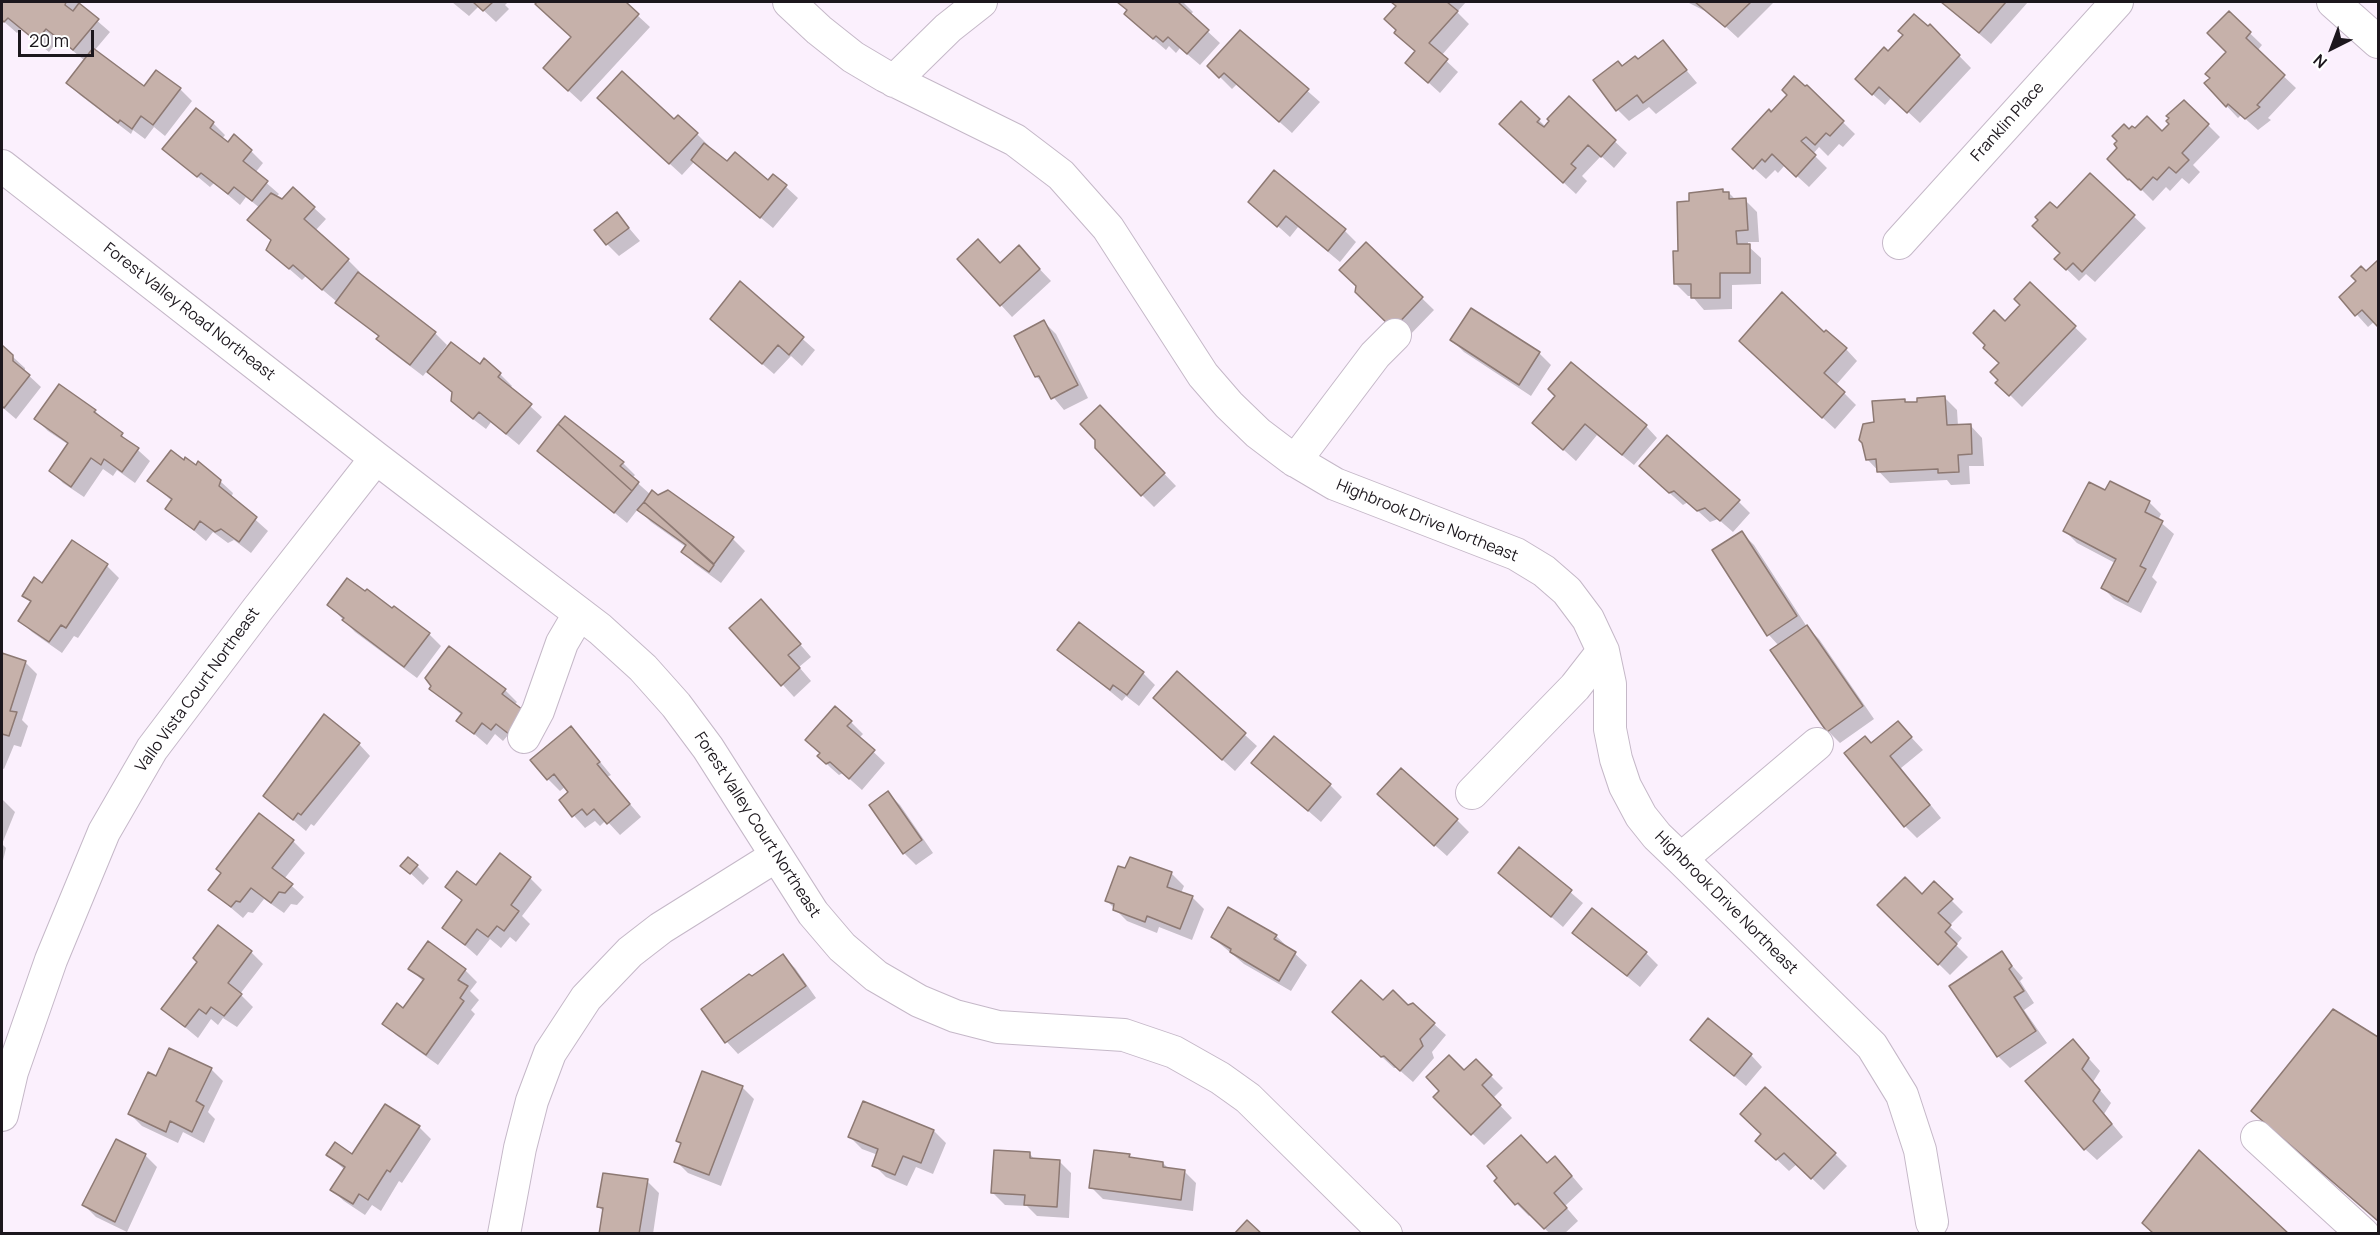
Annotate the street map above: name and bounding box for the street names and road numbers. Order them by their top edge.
street label: Franklin Place [1967,78,2049,166]
street label: Forest Valley Road Northeast [99,239,279,385]
street label: Highbrook Drive Northeast [1333,476,1521,566]
street label: Vallo Vista Court Northeast [132,604,264,776]
street label: Forest Valley Court Northeast [690,729,824,921]
street label: Highbrook Drive Northeast [1650,827,1802,979]

